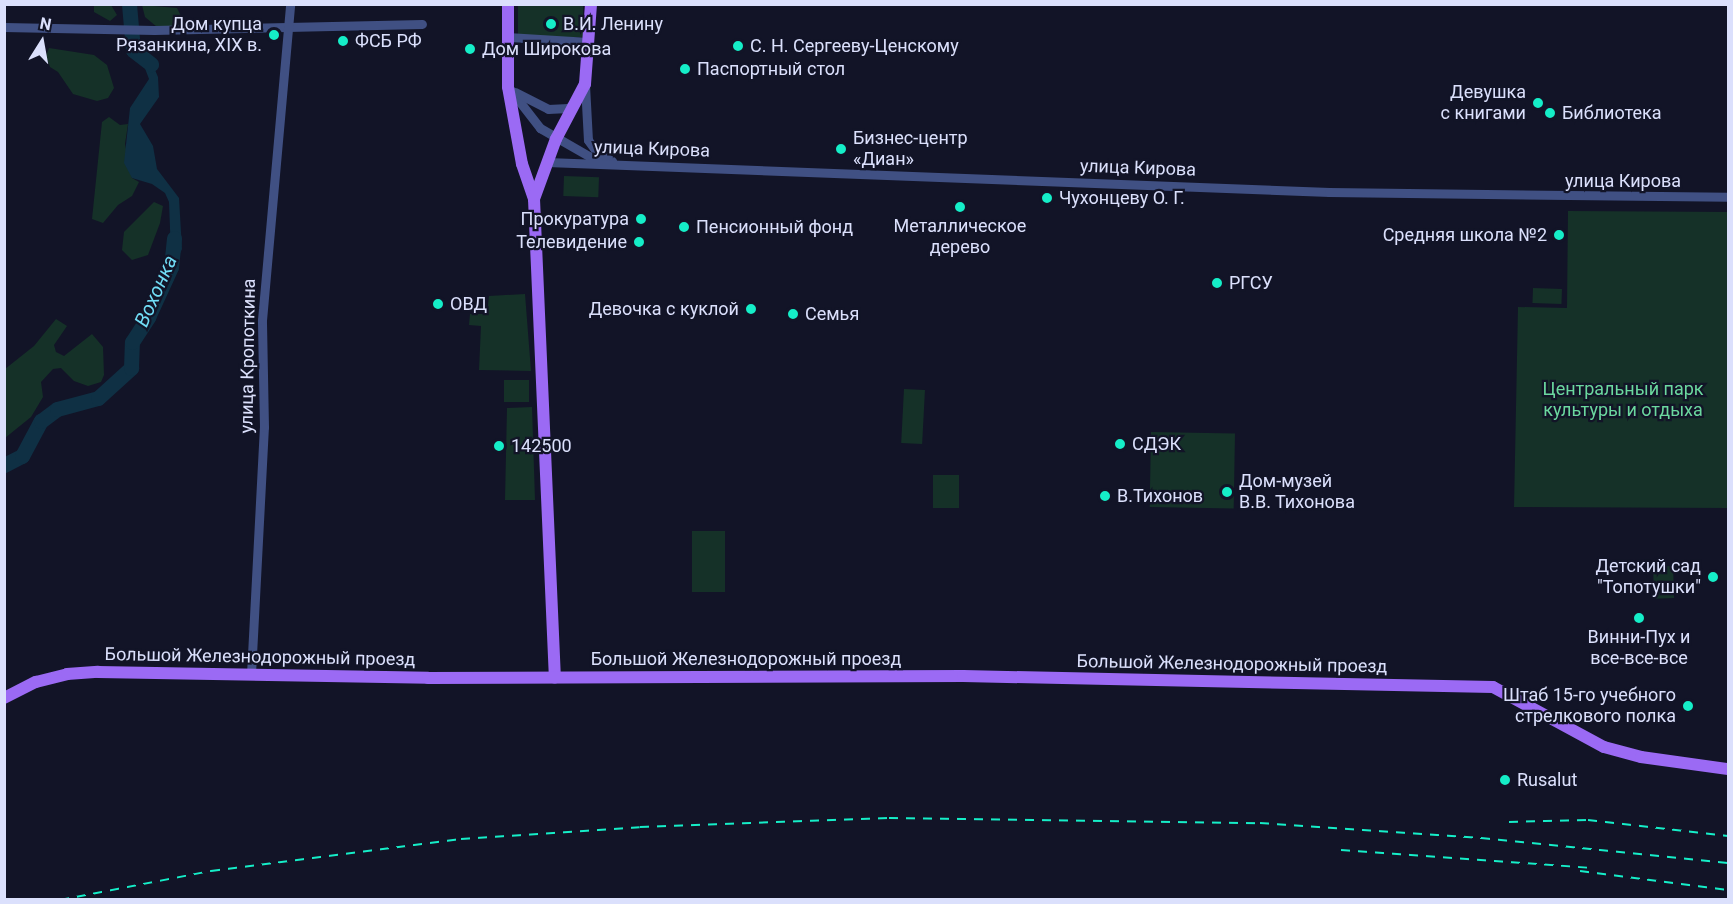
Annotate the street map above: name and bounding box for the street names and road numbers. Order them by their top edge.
street label: улица Кирова [594,136,710,162]
street label: улица Кирова [1080,155,1196,181]
street label: улица Кирова [1565,170,1681,192]
street label: улица Кропоткина [236,278,260,434]
street label: Большой Железнодорожный проезд [104,643,416,671]
street label: Большой Железнодорожный проезд [591,648,901,670]
street label: Большой Железнодорожный проезд [1076,650,1388,678]

